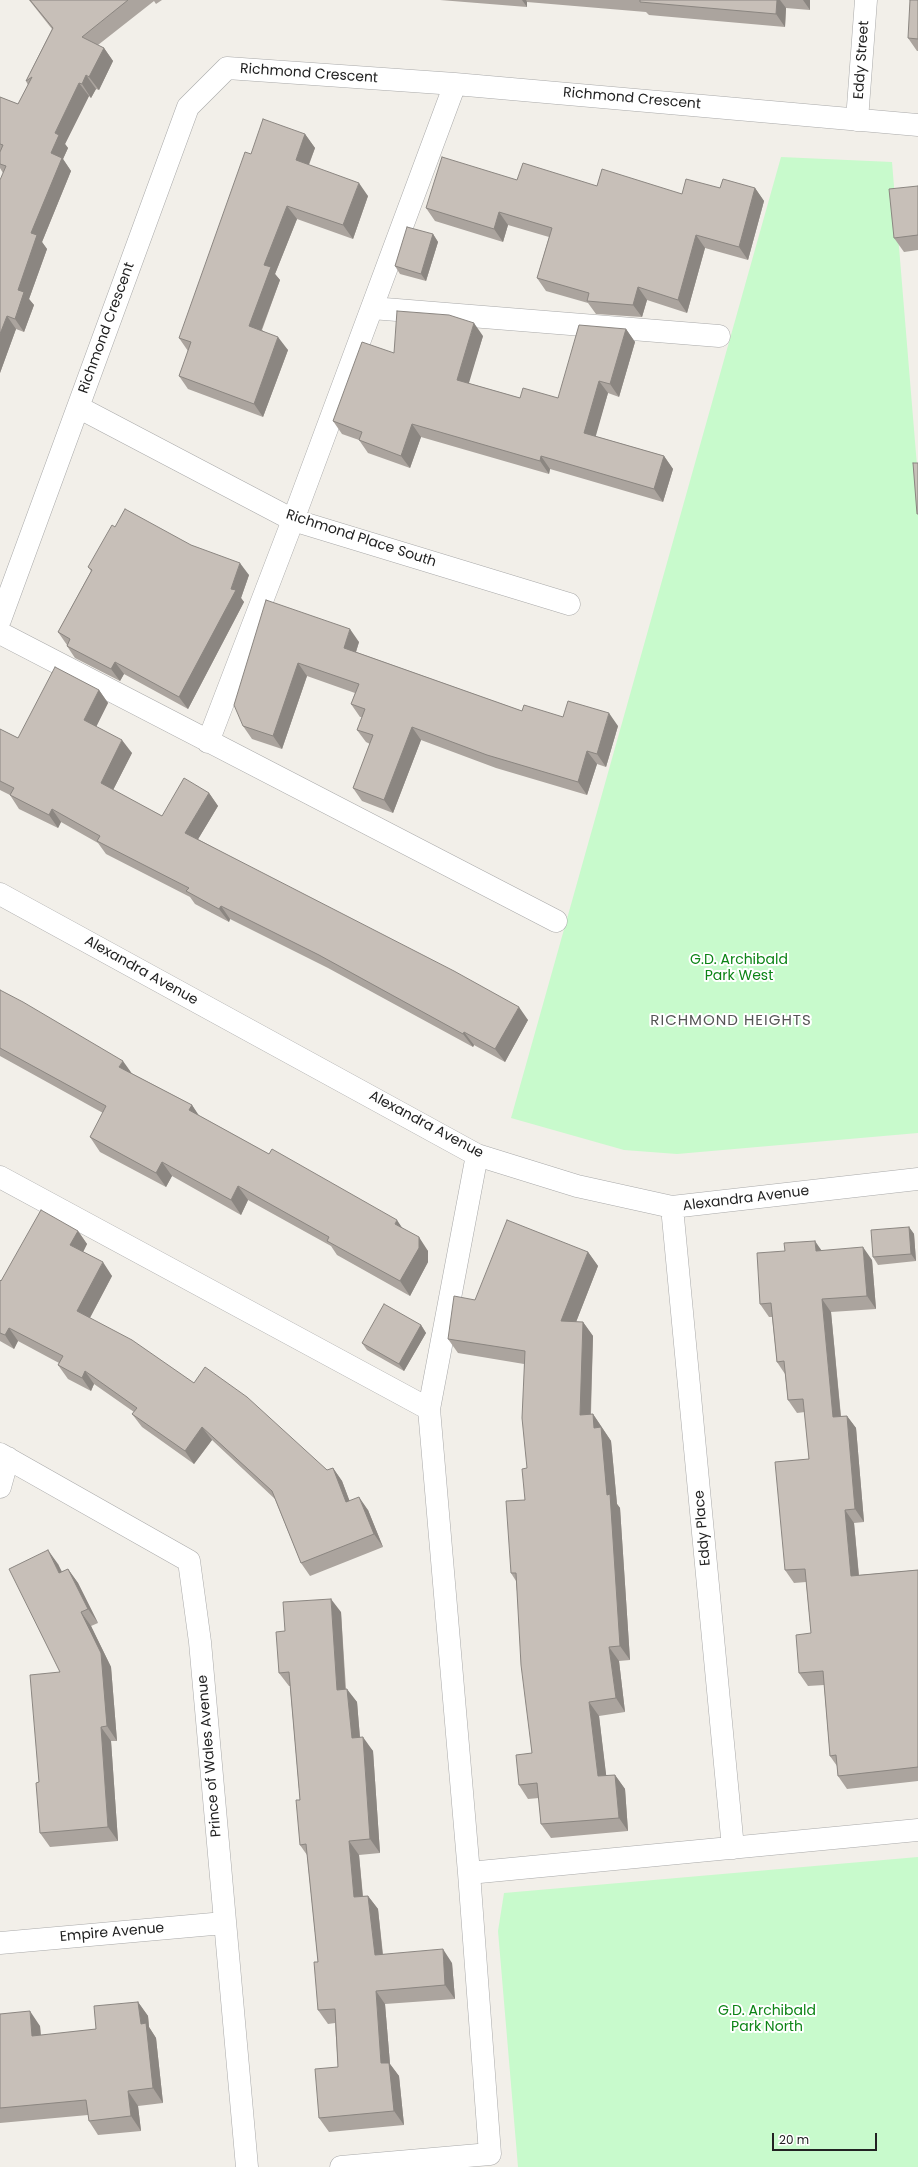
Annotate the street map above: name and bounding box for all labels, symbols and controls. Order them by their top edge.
street label: Eddy Street [851,20,873,100]
street label: Richmond Crescent [239,61,379,87]
street label: Richmond Crescent [562,85,702,113]
street label: Richmond Crescent [75,260,139,396]
street label: Richmond Place South [284,507,438,571]
street label: Alexandra Avenue [81,933,201,1009]
park label: G.D. Archibald Park West [690,952,788,984]
district label: RICHMOND HEIGHTS [650,1012,812,1030]
street label: Alexandra Avenue [366,1088,486,1162]
street label: Alexandra Avenue [682,1183,810,1215]
street label: Eddy Place [691,1489,715,1567]
street label: Prince of Wales Avenue [195,1674,225,1838]
street label: Empire Avenue [59,1920,165,1946]
park label: G.D. Archibald Park North [718,2003,816,2036]
scale bar [774,2125,879,2151]
text: 20 m [779,2131,809,2148]

